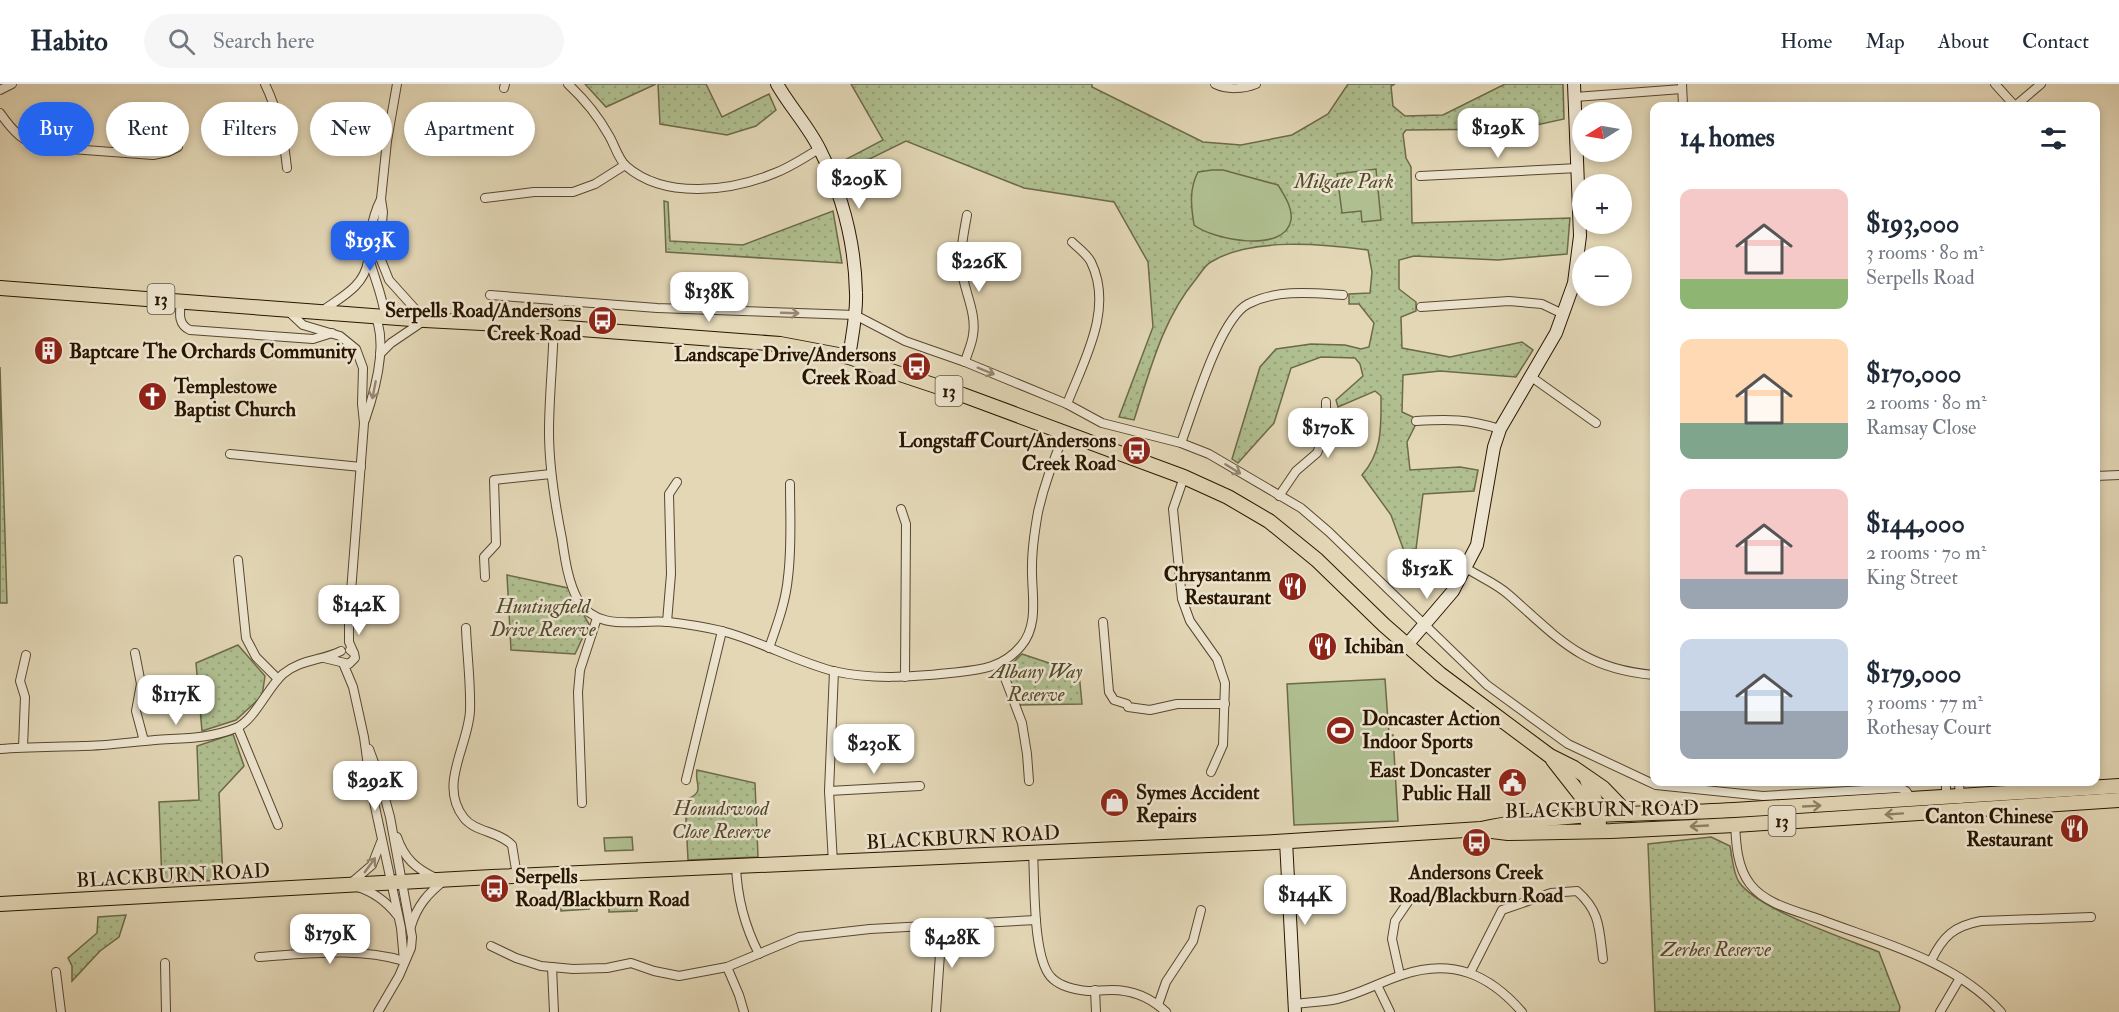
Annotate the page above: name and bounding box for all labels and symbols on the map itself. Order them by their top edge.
north arrow [1572,102,1632,162]
pin: $129K [1456,108,1540,159]
pin: $209K [817,159,901,210]
park label: Milgate Park [1293,169,1394,194]
pin: $193K [328,221,412,272]
pin: $226K [937,242,1021,293]
pin: $138K [667,272,751,323]
road number: 13 [148,284,174,314]
place label: Serpells Road/Andersons Creek Road [385,298,581,346]
bus stop icon: Serpells Road/Andersons Creek Road [586,305,618,337]
one-way arrow [779,307,799,319]
building icon: Baptcare The Orchards Community [32,335,64,367]
place label: Baptcare The Orchards Community [69,339,357,365]
place label: Landscape Drive/Andersons Creek Road [674,342,896,390]
bus stop icon: Landscape Drive/Andersons Creek Road [901,350,933,382]
one-way arrow [976,366,995,377]
place label: Templestowe Baptist Church [173,374,297,423]
road number: 13 [936,376,962,406]
one-way arrow [368,380,379,400]
church icon: Templestowe Baptist Church [137,381,169,413]
pin: $170K [1286,408,1370,459]
place label: Longstaff Court/Andersons Creek Road [898,428,1116,476]
bus stop icon: Longstaff Court/Andersons Creek Road [1121,435,1153,467]
one-way arrow [1224,463,1241,475]
pin: $152K [1385,549,1469,600]
place label: Chrysantanm Restaurant [1164,562,1272,610]
restaurant icon: Chrysantanm Restaurant [1276,570,1308,602]
pin: $142K [317,585,401,636]
park label: Huntingfield Drive Reserve [489,594,596,642]
restaurant icon: Ichiban [1307,630,1339,662]
place label: Ichiban [1344,634,1405,659]
park label: Albany Way Reserve [988,659,1083,707]
pin: $117K [134,675,218,726]
place label: Doncaster Action Indoor Sports [1362,706,1501,755]
sports icon: Doncaster Action Indoor Sports [1325,714,1357,746]
pin: $230K [832,724,916,775]
place label: East Doncaster Public Hall [1369,758,1492,806]
pin: $292K [333,761,417,812]
public building icon: East Doncaster Public Hall [1496,766,1528,798]
place label: Symes Accident Repairs [1136,780,1260,829]
shop icon: Symes Accident Repairs [1099,787,1131,819]
street label: BLACKBURN ROAD [1505,795,1699,824]
park label: Houndswood Close Reserve [672,796,771,844]
one-way arrow [1802,800,1822,811]
place label: Canton Chinese Restaurant [1925,804,2054,852]
road number: 13 [1768,806,1796,836]
one-way arrow [1884,809,1904,820]
restaurant icon: Canton Chinese Restaurant [2058,812,2090,844]
street label: BLACKBURN ROAD [865,820,1061,855]
one-way arrow [1689,821,1709,832]
bus stop icon: Andersons Creek Road/Blackburn Road [1460,826,1492,858]
one-way arrow [364,857,376,873]
street label: BLACKBURN ROAD [75,858,271,893]
place label: Andersons Creek Road/Blackburn Road [1389,860,1564,908]
place label: Serpells Road/Blackburn Road [515,864,690,912]
bus stop icon: Serpells Road/Blackburn Road [478,872,510,904]
pin: $144K [1263,875,1347,926]
pin: $179K [288,914,372,965]
pin: $428K [910,918,994,969]
park label: Zerbes Reserve [1660,937,1771,962]

